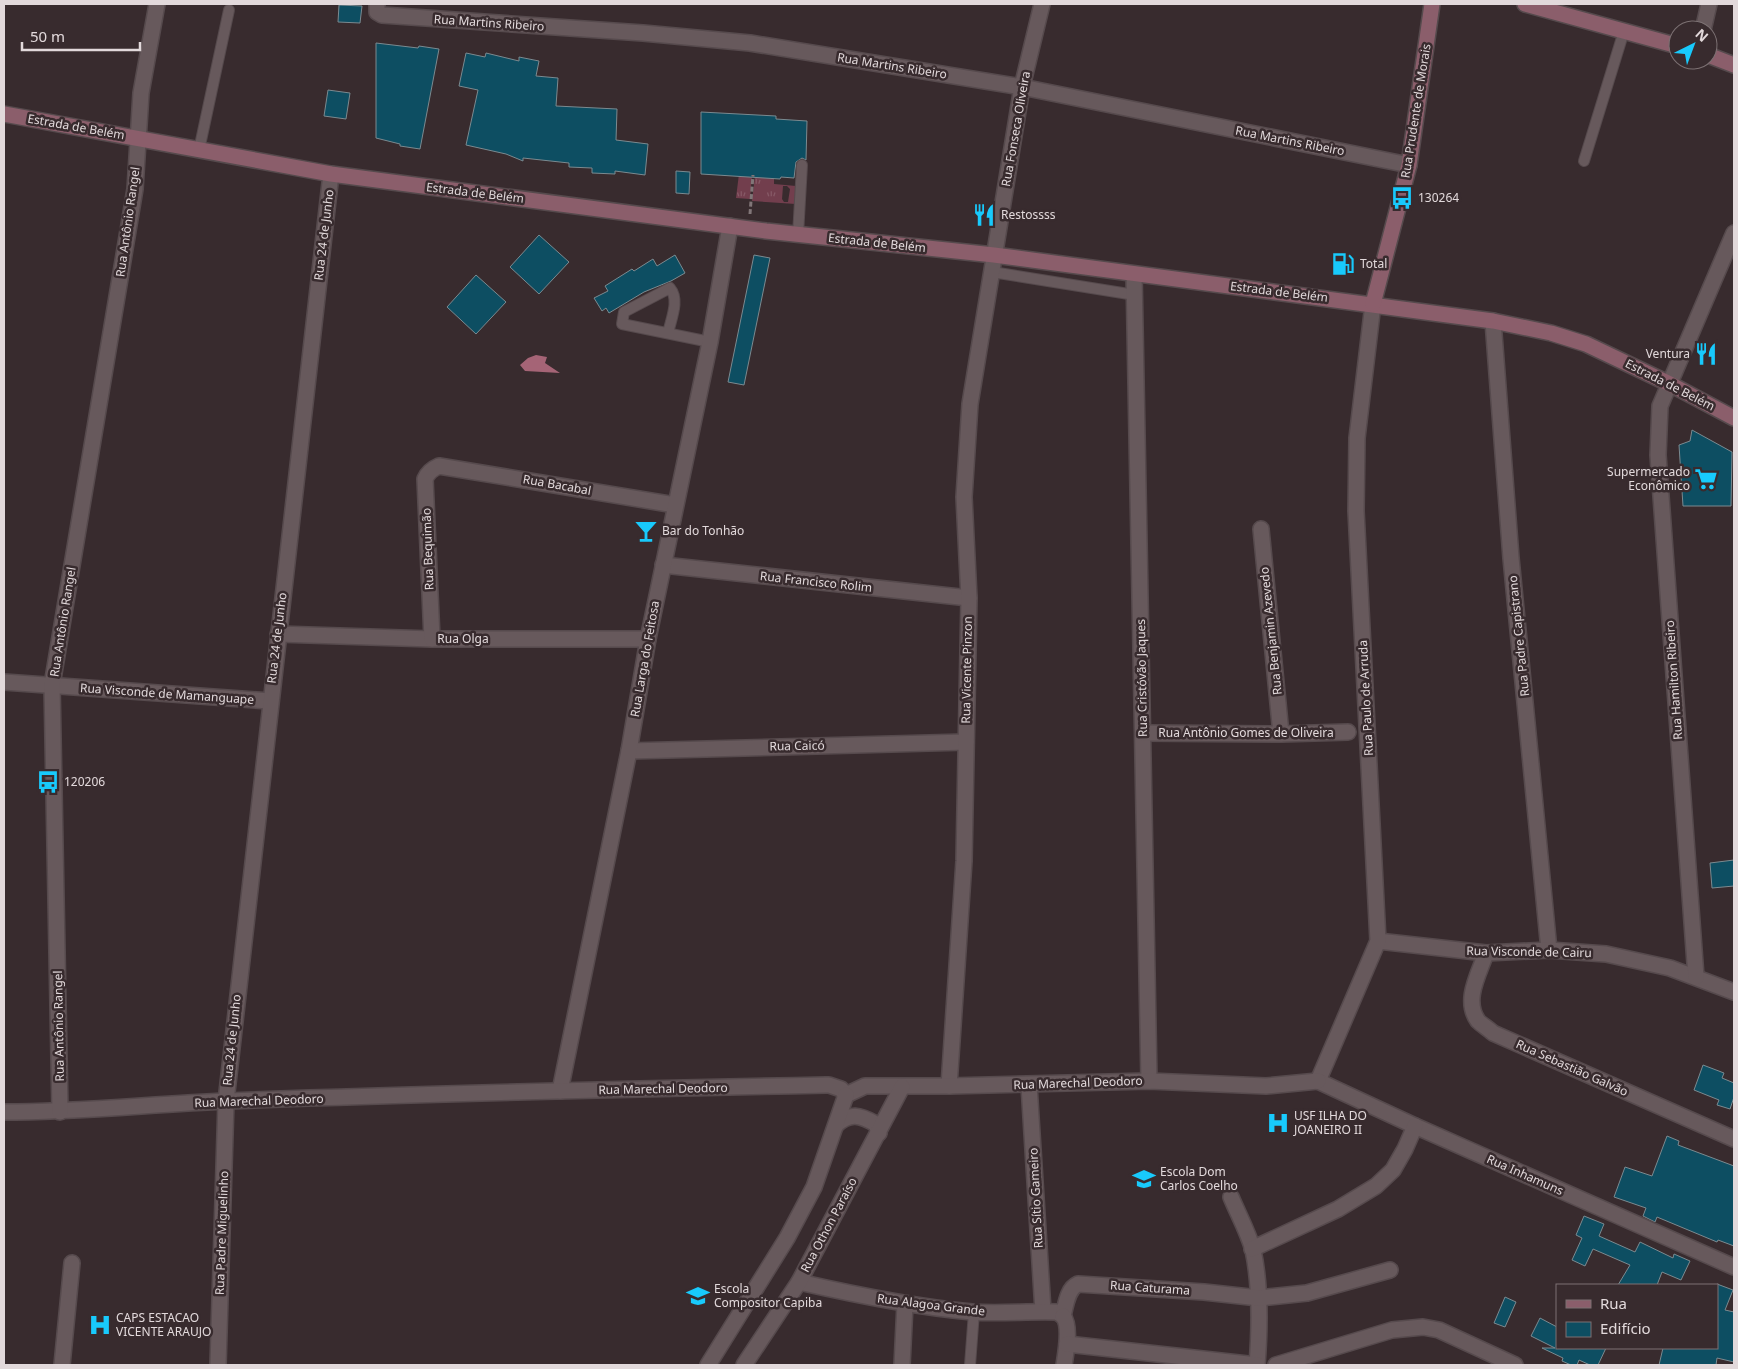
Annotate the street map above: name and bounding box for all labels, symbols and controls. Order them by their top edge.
street label: Rua Martins Ribeiro [433,10,545,35]
scale bar [22,20,140,52]
north arrow [1668,20,1718,70]
text: N [1691,24,1713,46]
text: 50 m [30,26,65,46]
street label: Rua Prudente de Morais [1396,42,1435,179]
street label: Rua Martins Ribeiro [836,48,948,83]
street label: Rua Fonseca Oliveira [997,70,1034,188]
street label: Estrada de Belém [26,110,126,143]
street label: Rua Martins Ribeiro [1234,122,1346,159]
street label: Rua Antônio Rangel [111,166,144,278]
street label: Estrada de Belém [425,178,525,207]
bus stop icon: 130264 [1389,185,1415,211]
street label: Rua 24 de Junho [309,188,338,281]
place label: 130264 [1418,189,1459,206]
restaurant icon: Restossss [971,202,997,228]
place label: Restossss [1001,206,1056,223]
street label: Estrada de Belém [827,229,927,256]
fuel station icon: Total [1330,251,1356,277]
place label: Total [1360,255,1387,272]
street label: Estrada de Belém [1229,277,1329,306]
restaurant icon: Ventura [1693,341,1719,367]
place label: Ventura [1646,345,1690,362]
street label: Estrada de Belém [1623,355,1718,414]
place label: Supermercado Econômico [1607,463,1690,494]
supermarket icon: Supermercado Econômico [1693,466,1719,492]
street label: Rua Bacabal [522,470,593,499]
street label: Rua Bequimão [418,508,437,590]
bar icon: Bar do Tonhão [633,518,659,544]
place label: Bar do Tonhão [662,522,744,539]
street label: Rua Antônio Rangel [45,566,80,678]
street label: Rua Benjamin Azevedo [1255,566,1286,696]
street label: Rua Francisco Rolim [759,567,873,596]
street label: Rua Padre Capistrano [1504,575,1533,697]
street label: Rua 24 de Junho [262,591,291,684]
street label: Rua Larga do Feitosa [626,599,663,718]
street label: Rua Vicente Pinzon [957,616,976,724]
street label: Rua Cristóvão Jaques [1132,619,1151,737]
street label: Rua Hamilton Ribeiro [1661,620,1686,740]
street label: Rua Olga [437,630,489,647]
street label: Rua Paulo de Arruda [1354,640,1377,756]
street label: Rua Visconde de Mamanguape [79,679,255,708]
street label: Rua Antônio Gomes de Oliveira [1158,724,1334,741]
street label: Rua Caicó [769,737,825,754]
bus stop icon: 120206 [35,769,61,795]
place label: 120206 [64,773,105,790]
street label: Rua Visconde de Cairu [1466,942,1592,961]
street label: Rua Antônio Rangel [49,970,68,1082]
street label: Rua 24 de Junho [218,993,245,1086]
street label: Rua Sebastião Galvão [1513,1035,1631,1100]
street label: Rua Marechal Deodoro [1013,1072,1143,1093]
street label: Rua Marechal Deodoro [598,1079,728,1098]
street label: Rua Marechal Deodoro [194,1090,324,1111]
place label: USF ILHA DO JOANEIRO II [1293,1107,1367,1138]
hospital icon: USF ILHA DO JOANEIRO II [1265,1110,1291,1136]
street label: Rua Sítio Gameiro [1024,1147,1047,1249]
street label: Rua Inhamuns [1484,1150,1566,1199]
place label: Escola Dom Carlos Coelho [1160,1163,1238,1194]
school or university icon: Escola Dom Carlos Coelho [1131,1166,1157,1192]
street label: Rua Padre Miguelinho [211,1170,232,1296]
street label: Rua Othon Paraíso [796,1174,861,1275]
street label: Rua Caturama [1109,1276,1191,1299]
place label: Escola Compositor Capiba [714,1280,822,1311]
school or university icon: Escola Compositor Capiba [685,1283,711,1309]
legend [1556,1284,1718,1349]
street label: Rua Alagoa Grande [876,1289,986,1320]
text: Rua [1600,1293,1627,1313]
place label: CAPS ESTACAO VICENTE ARAUJO [116,1309,211,1340]
hospital icon: CAPS ESTACAO VICENTE ARAUJO [87,1312,113,1338]
text: Edifício [1600,1318,1651,1338]

